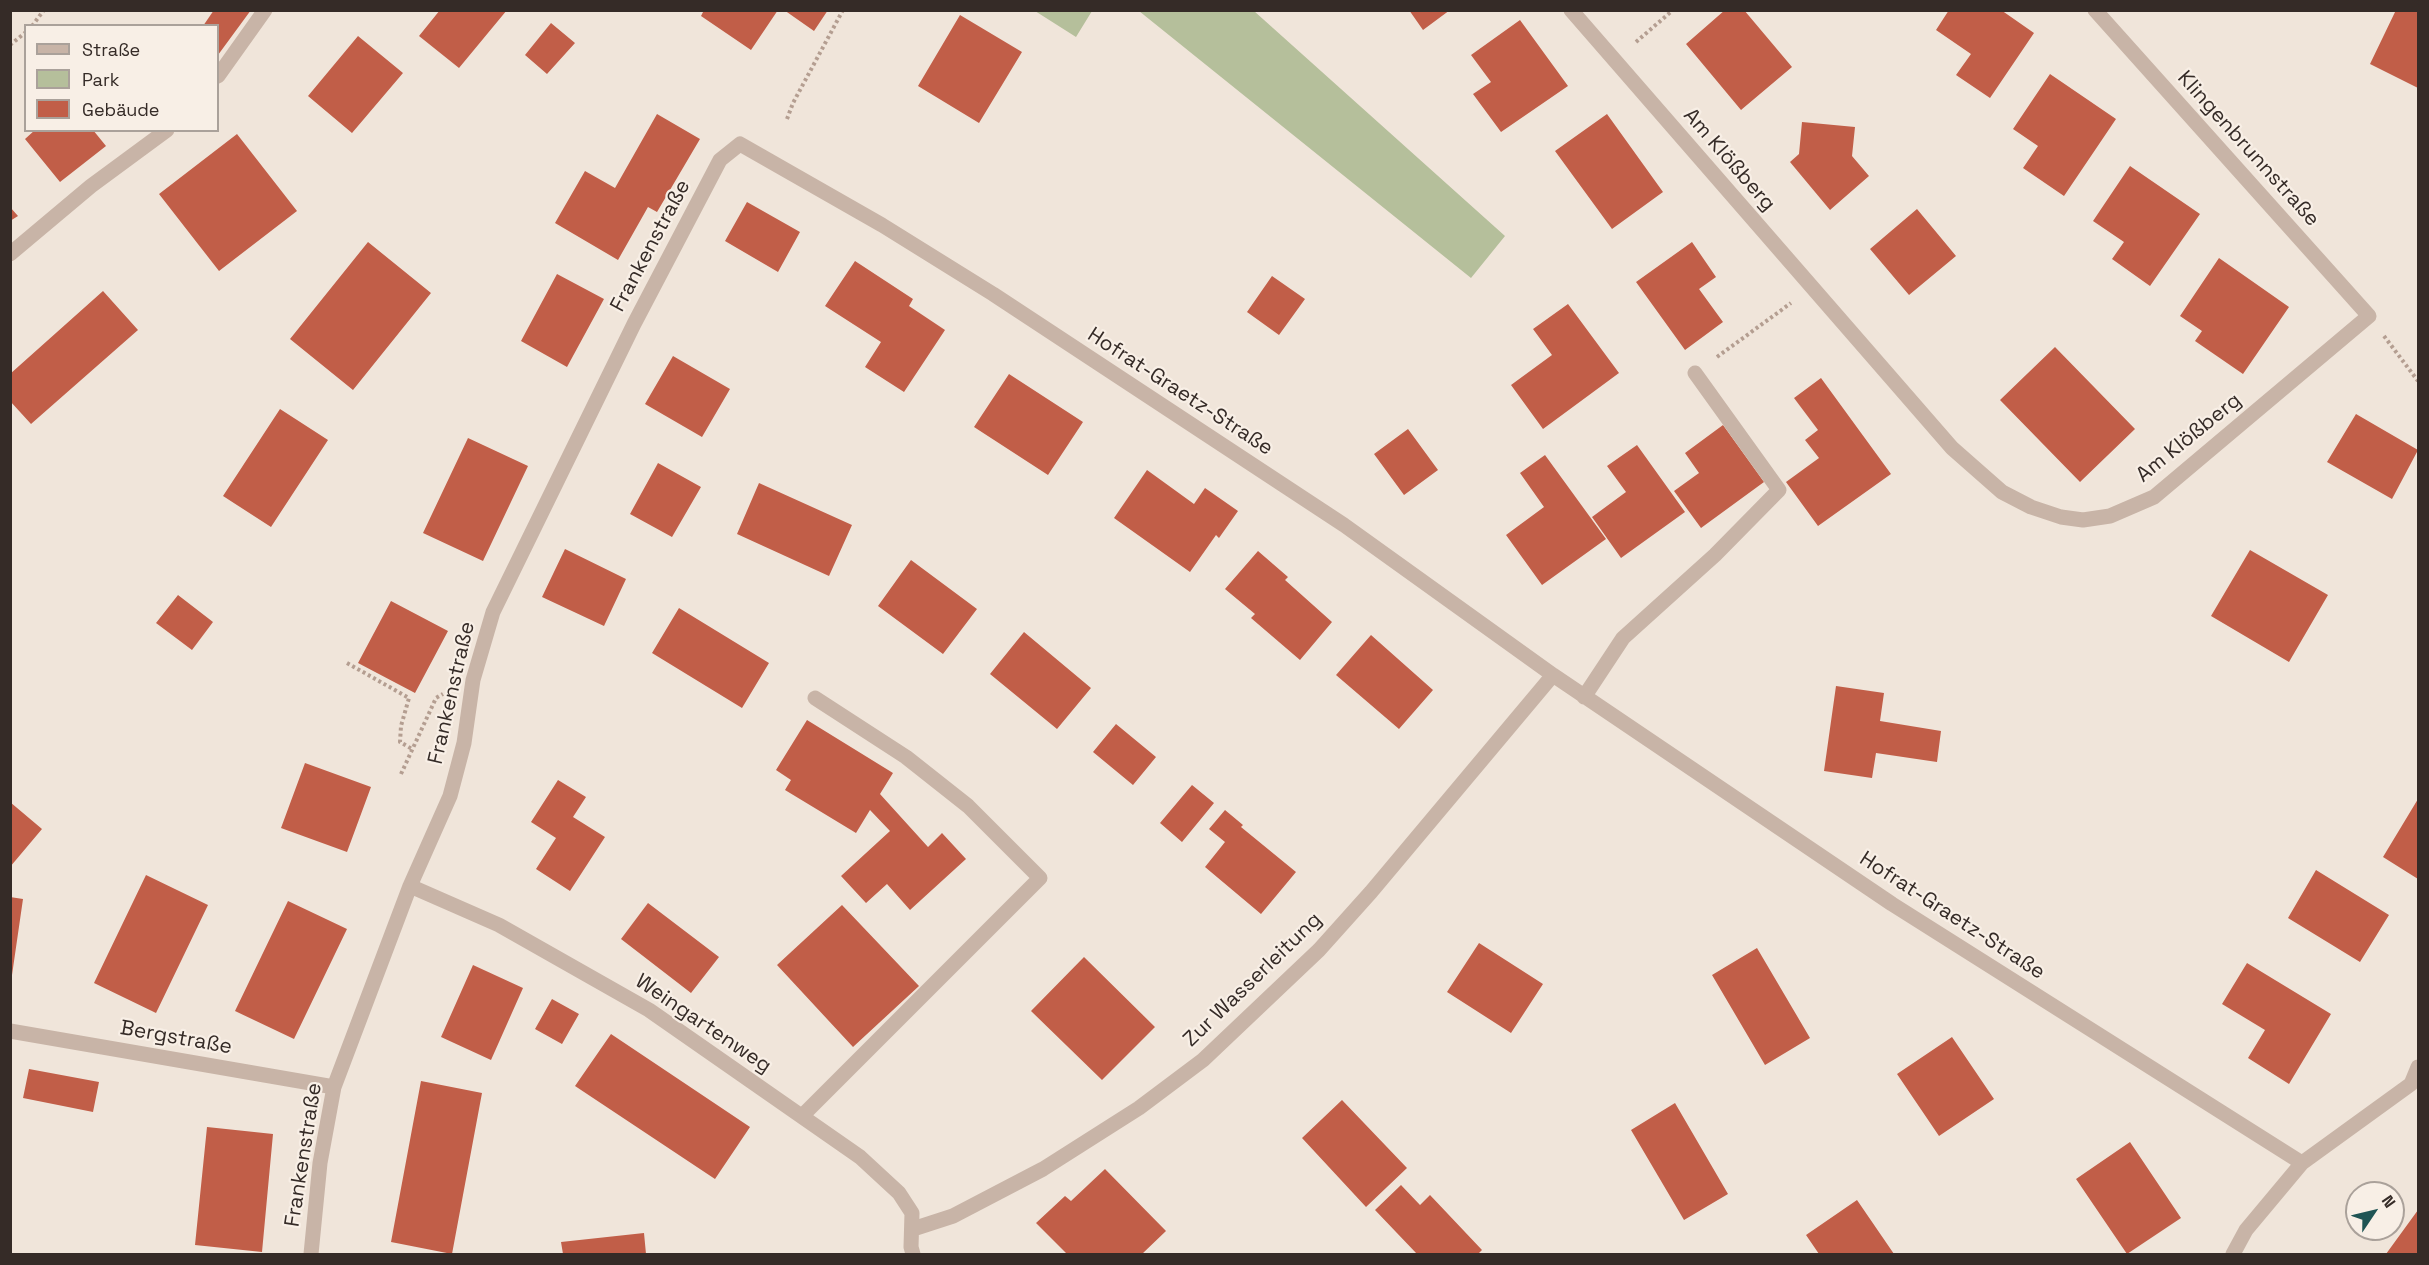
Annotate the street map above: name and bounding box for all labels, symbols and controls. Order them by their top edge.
legend [24,24,219,132]
text: Straße [82,38,140,61]
street label: Klingenbrunnstraße [2172,66,2324,232]
text: Park [82,68,119,91]
text: Gebäude [82,98,160,121]
street label: Am Klößberg [1678,104,1780,216]
street label: Frankenstraße [606,176,696,316]
street label: Hofrat-Graetz-Straße [1083,323,1277,461]
street label: Am Klößberg [2131,388,2247,488]
street label: Frankenstraße [423,619,481,767]
street label: Hofrat-Graetz-Straße [1855,847,2049,985]
street label: Zur Wasserleitung [1179,908,1327,1052]
street label: Weingartenweg [630,969,776,1079]
street label: Bergstraße [118,1016,234,1060]
street label: Frankenstraße [280,1081,328,1229]
north arrow [2345,1181,2405,1241]
text: N [2377,1191,2400,1212]

